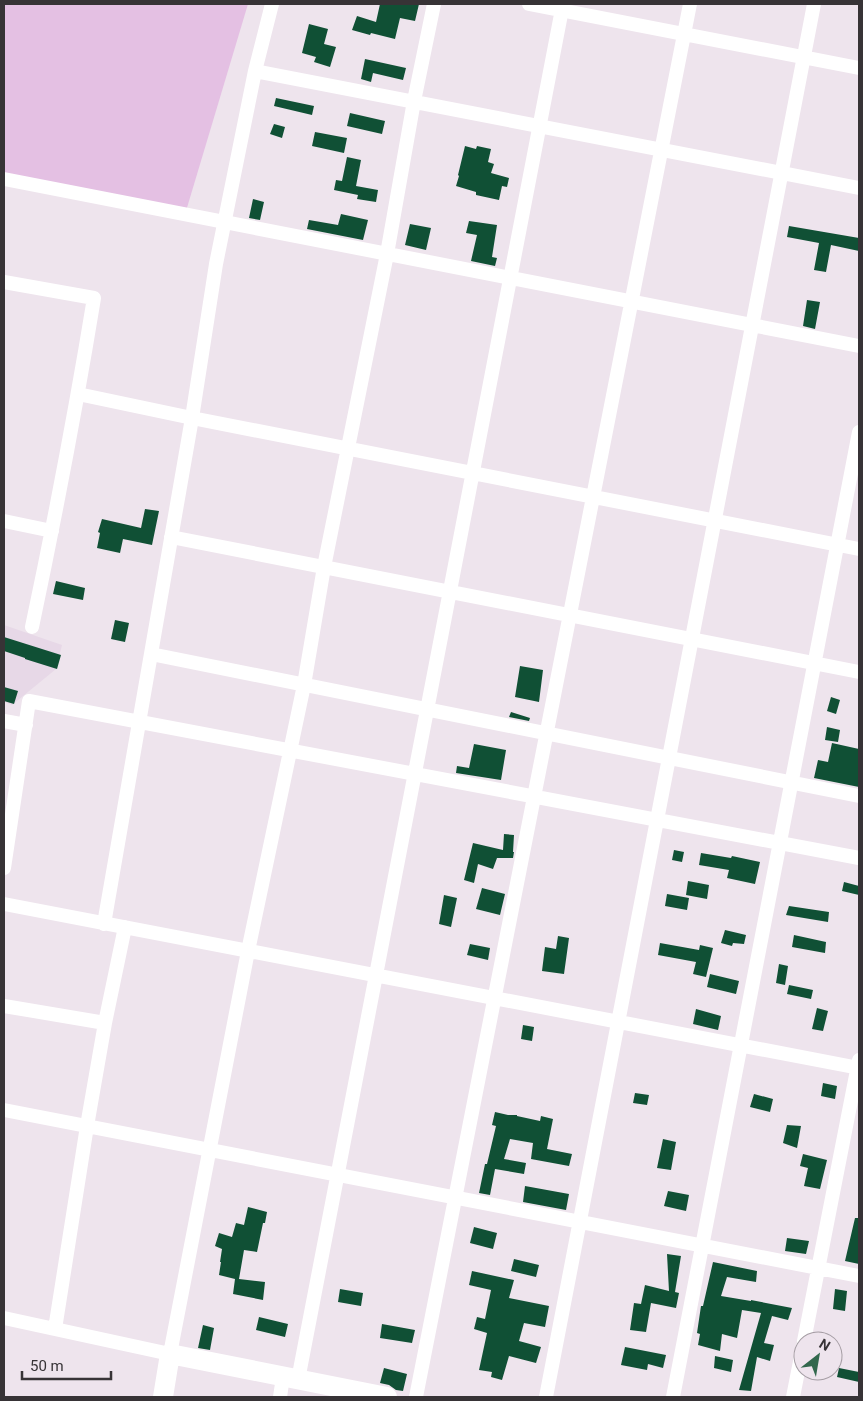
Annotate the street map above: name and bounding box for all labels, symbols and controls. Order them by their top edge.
north arrow [793,1331,843,1381]
text: N [816,1335,833,1354]
scale bar [22,1348,111,1380]
text: 50 m [30,1357,64,1375]

